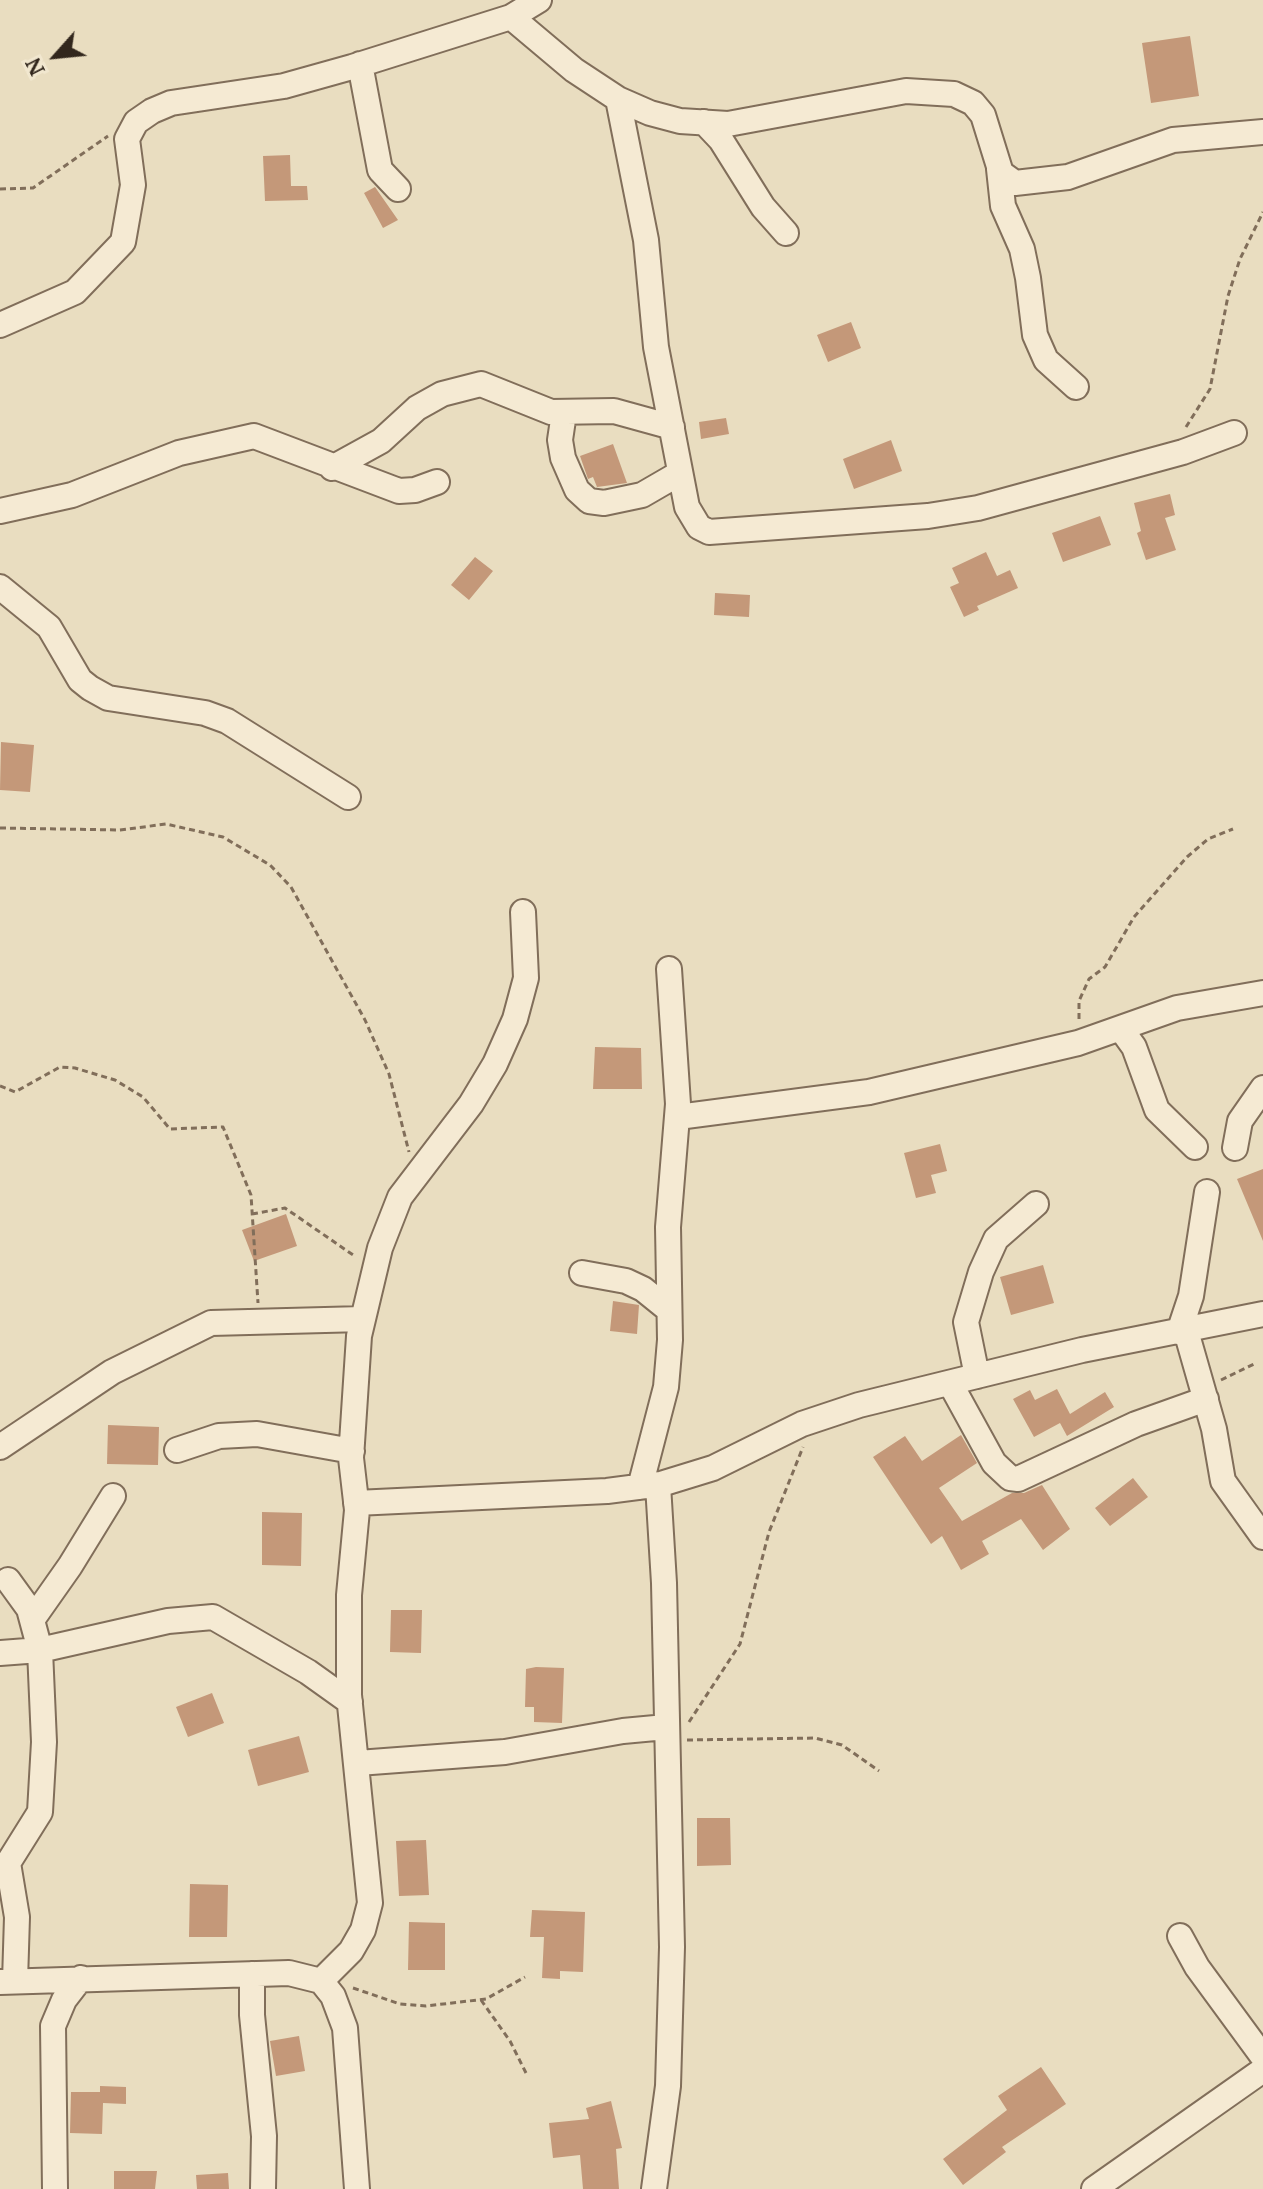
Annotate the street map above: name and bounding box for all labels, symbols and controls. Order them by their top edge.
north arrow [16,16,96,96]
text: N [17,53,51,81]

